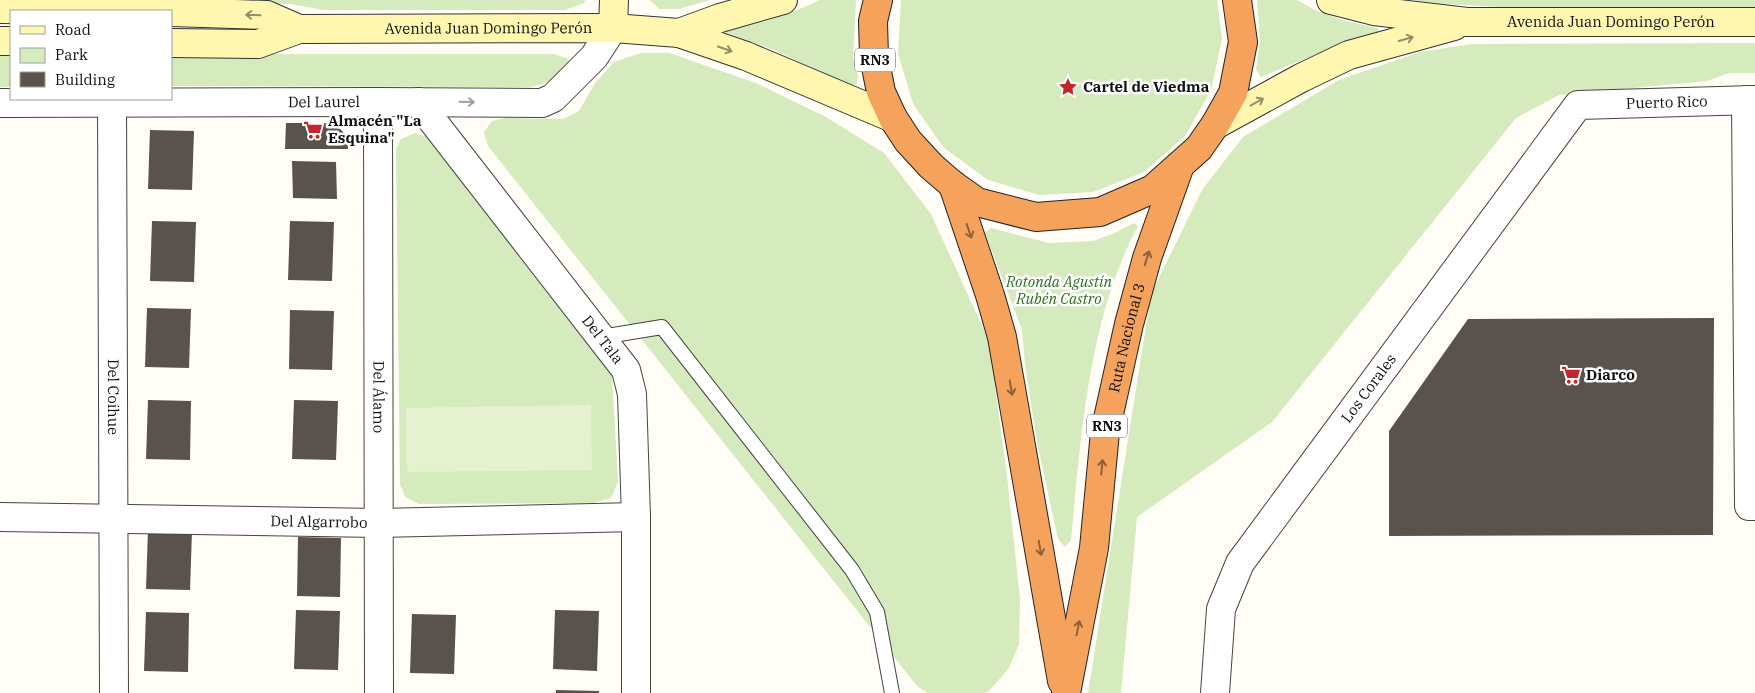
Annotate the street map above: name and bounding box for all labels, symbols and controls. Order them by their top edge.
legend [10,10,172,100]
one-way arrow [245,10,261,19]
street label: Avenida Juan Domingo Perón [1507,12,1715,31]
street label: Avenida Juan Domingo Perón [384,18,593,38]
text: Road [55,20,91,39]
one-way arrow [1398,34,1414,44]
text: Park [55,45,88,64]
one-way arrow [717,45,732,54]
road number: RN3 [855,48,895,72]
text: Building [55,70,115,89]
place icon: Cartel de Viedma [1057,76,1079,98]
place label: Cartel de Viedma [1083,77,1210,96]
street label: Puerto Rico [1626,91,1708,113]
street label: Del Laurel [288,92,360,111]
one-way arrow [458,97,475,107]
one-way arrow [1250,97,1265,107]
place label: Almacén "La Esquina" [328,111,422,147]
supermarket icon: Almacén "La Esquina" [302,119,324,141]
one-way arrow [964,223,974,239]
one-way arrow [1143,250,1153,266]
park label: Rotonda Agustín Rubén Castro [1005,272,1112,308]
street label: Ruta Nacional 3 [1104,281,1149,394]
street label: Del Tala [578,311,628,368]
street label: Los Corales [1337,350,1400,426]
street label: Del Coihue [104,359,123,435]
street label: Del Álamo [369,361,389,433]
supermarket icon: Diarco [1560,364,1582,386]
place label: Diarco [1586,365,1635,384]
one-way arrow [1007,379,1016,395]
road number: RN3 [1087,414,1127,438]
one-way arrow [1097,460,1107,476]
street label: Del Algarrobo [270,511,368,532]
one-way arrow [1035,539,1045,555]
one-way arrow [1074,620,1084,636]

